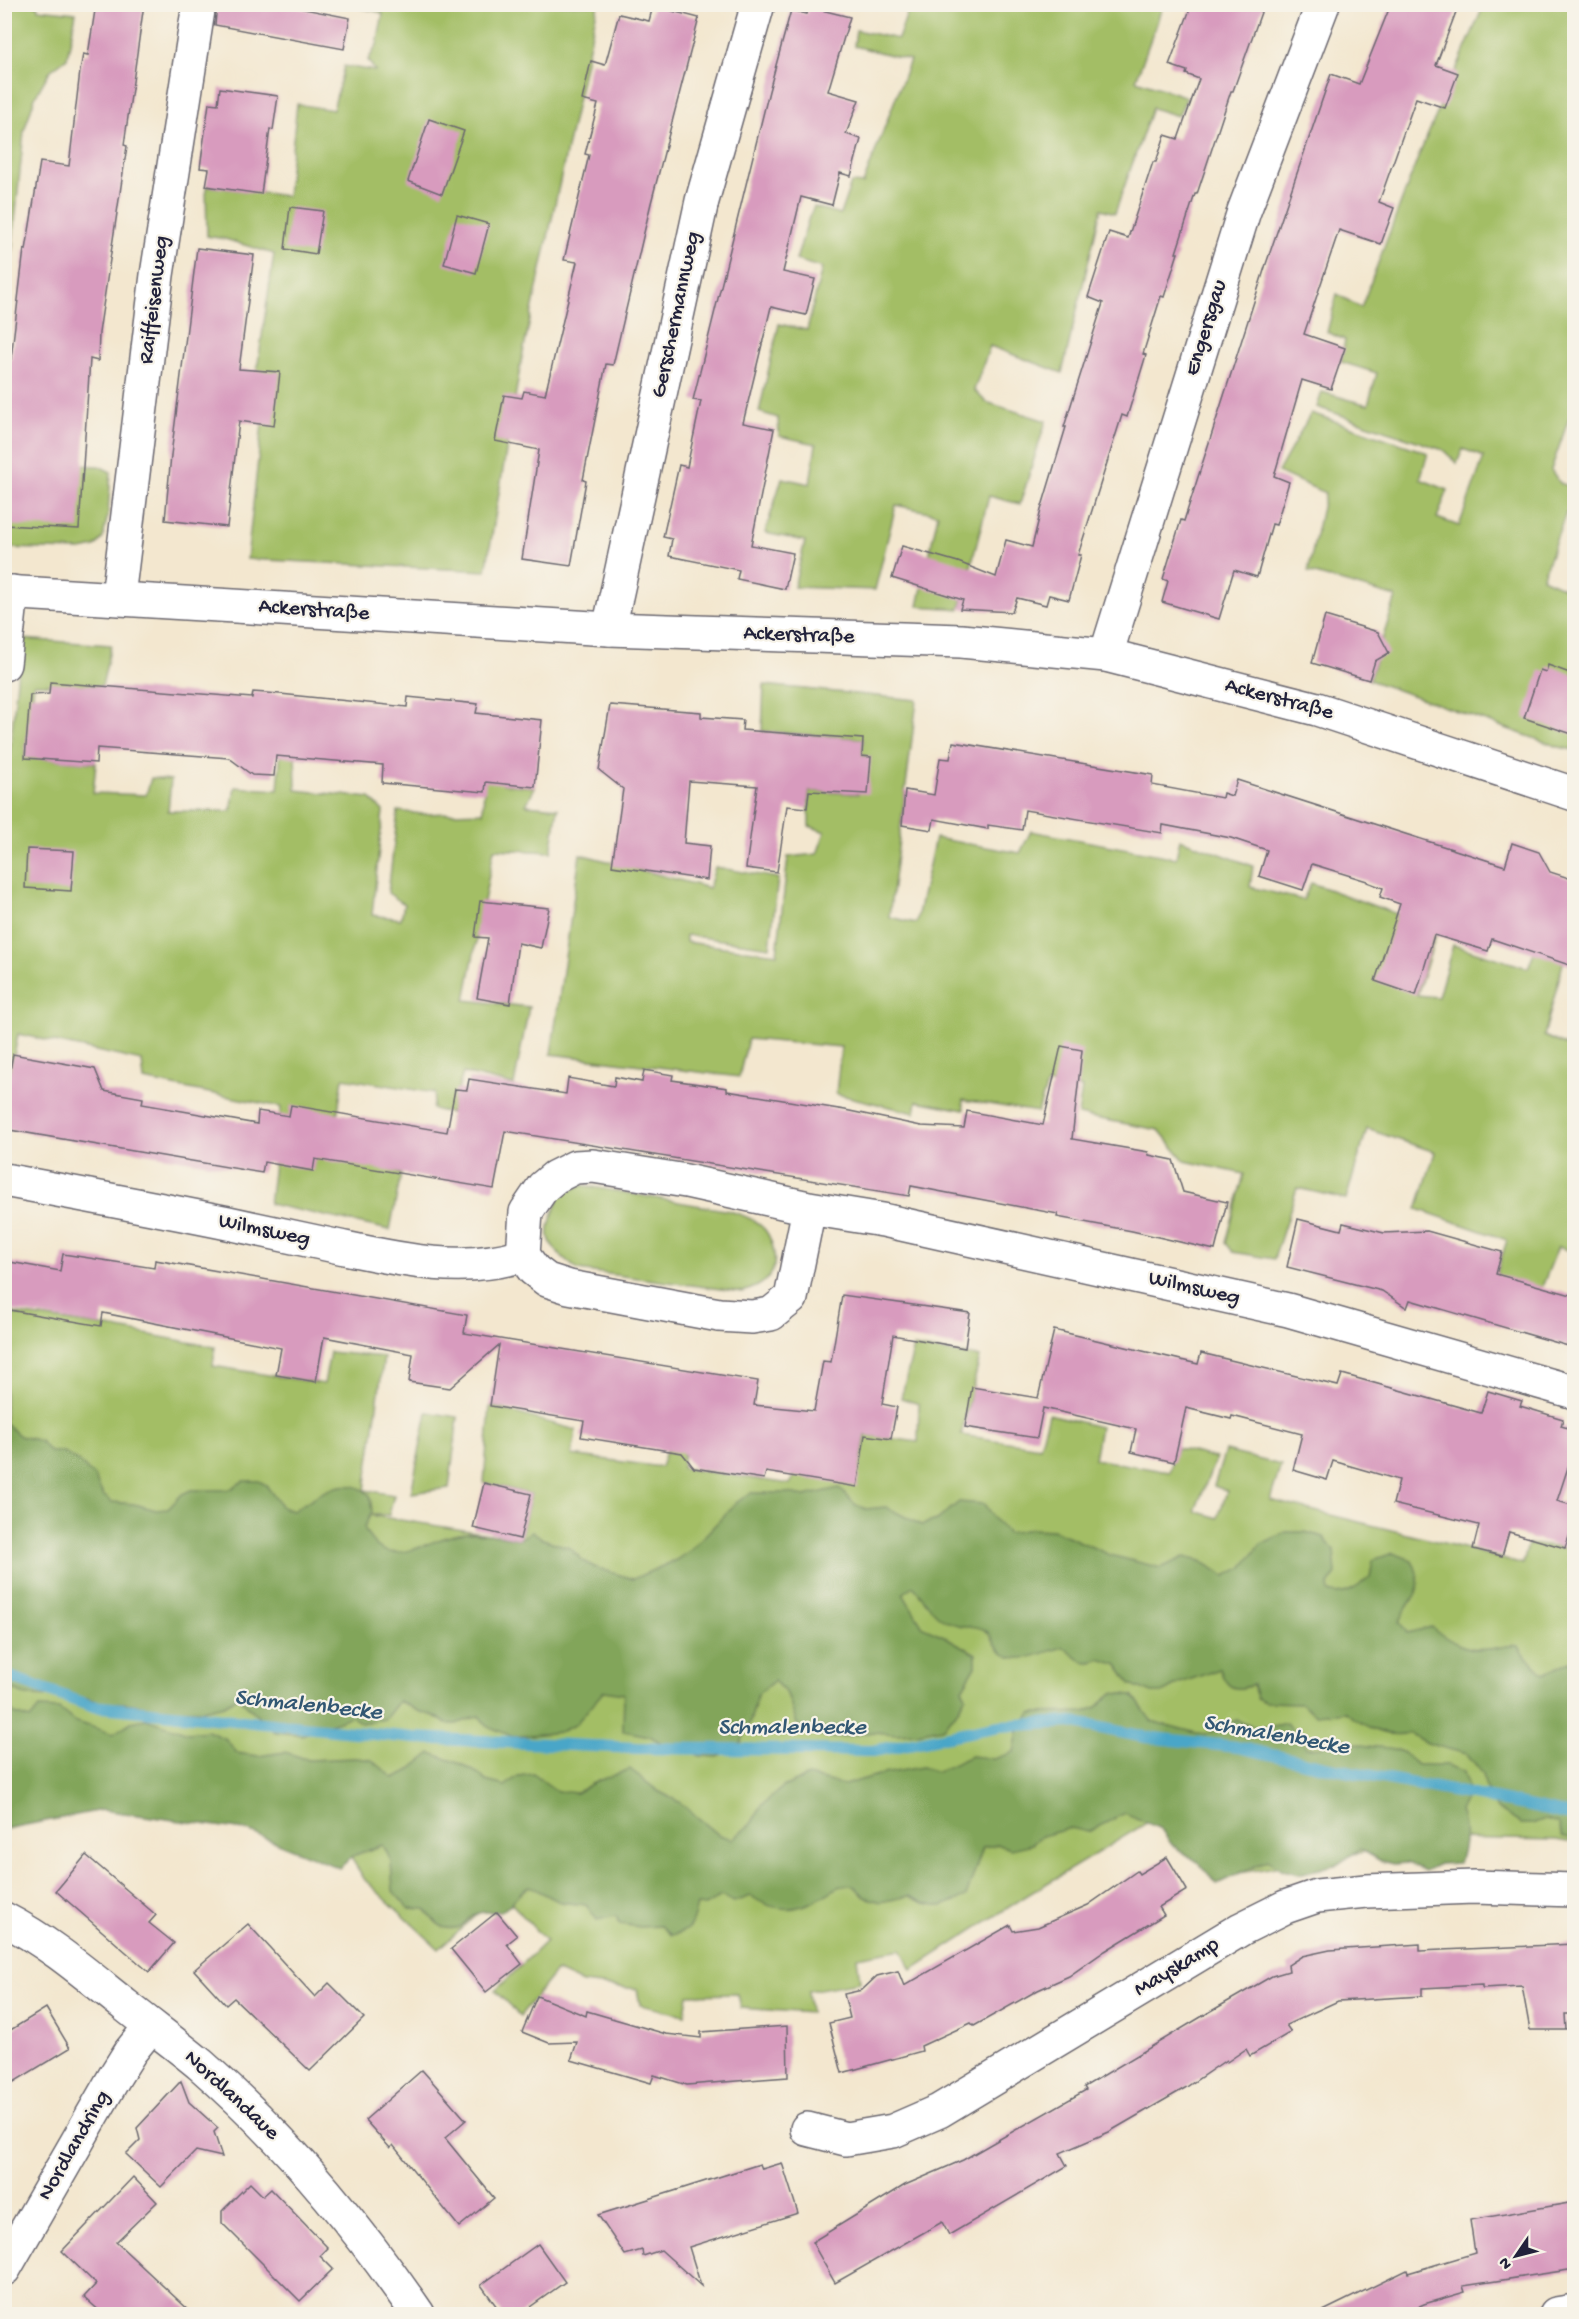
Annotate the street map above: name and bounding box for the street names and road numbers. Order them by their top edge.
street label: Gerschermannweg [647,230,707,400]
street label: Raiffeisenweg [134,234,176,366]
street label: Engersgau [1180,277,1234,379]
street label: Ackerstraße [258,594,371,628]
street label: Ackerstraße [743,621,856,651]
street label: Ackerstraße [1222,673,1337,727]
street label: Wilmsweg [216,1209,312,1253]
street label: Wilmsweg [1146,1266,1242,1312]
street label: Mayskamp [1130,1932,1225,2004]
street label: Nordlandaue [178,2045,284,2147]
street label: Nordlandring [33,2087,117,2205]

